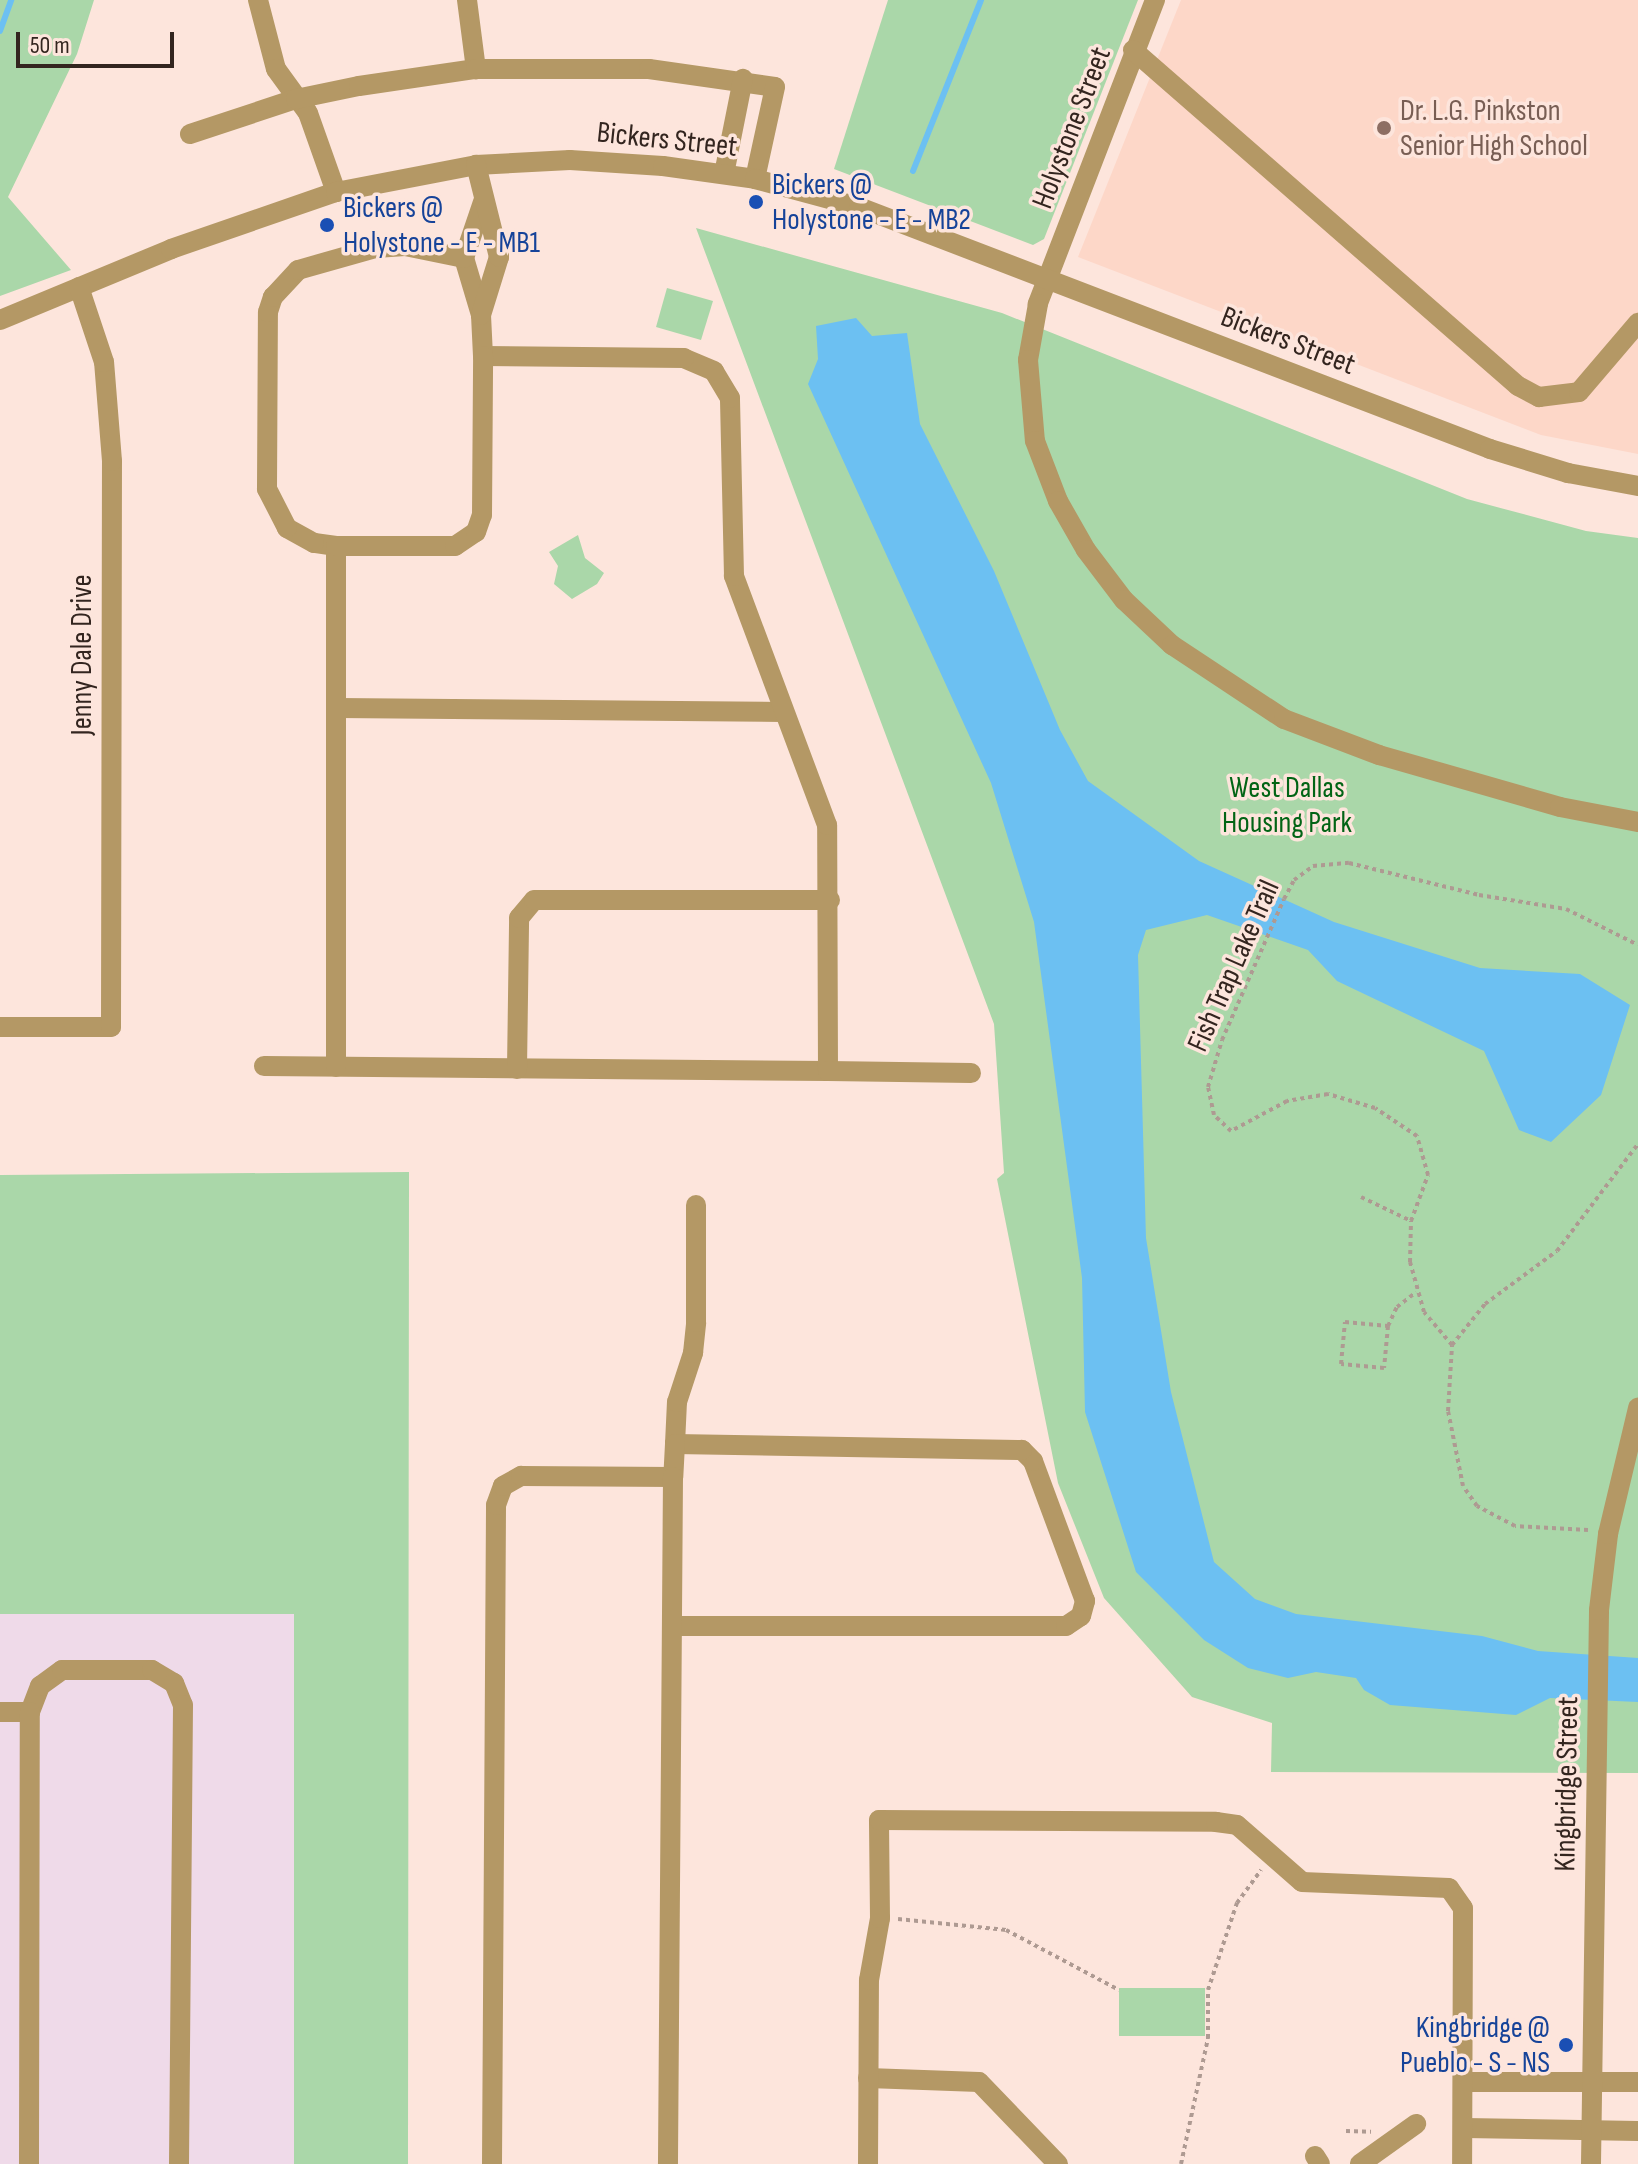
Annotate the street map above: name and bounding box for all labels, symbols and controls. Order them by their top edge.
scale bar [20,16,178,66]
text: 50 m [30,31,70,60]
street label: Holystone Street [1025,42,1119,214]
place label: Dr. L.G. Pinkston Senior High School [1400,93,1588,164]
street label: Bickers Street [595,115,739,165]
marker: Dr. L.G. Pinkston Senior High School [1375,119,1393,137]
place label: Bickers @ Holystone - E - MB2 [772,167,971,238]
place label: Bickers @ Holystone - E - MB1 [343,190,540,260]
marker: Bickers @ Holystone - E - MB2 [747,193,765,211]
marker: Bickers @ Holystone - E - MB1 [318,216,336,234]
street label: Bickers Street [1216,299,1360,383]
street label: Jenny Dale Drive [64,574,100,736]
park label: West Dallas Housing Park [1222,770,1352,840]
street label: Fish Trap Lake Trail [1180,875,1288,1057]
street label: Kingbridge Street [1547,1696,1587,1872]
place label: Kingbridge @ Pueblo - S - NS [1400,2010,1550,2080]
marker: Kingbridge @ Pueblo - S - NS [1557,2036,1575,2054]

